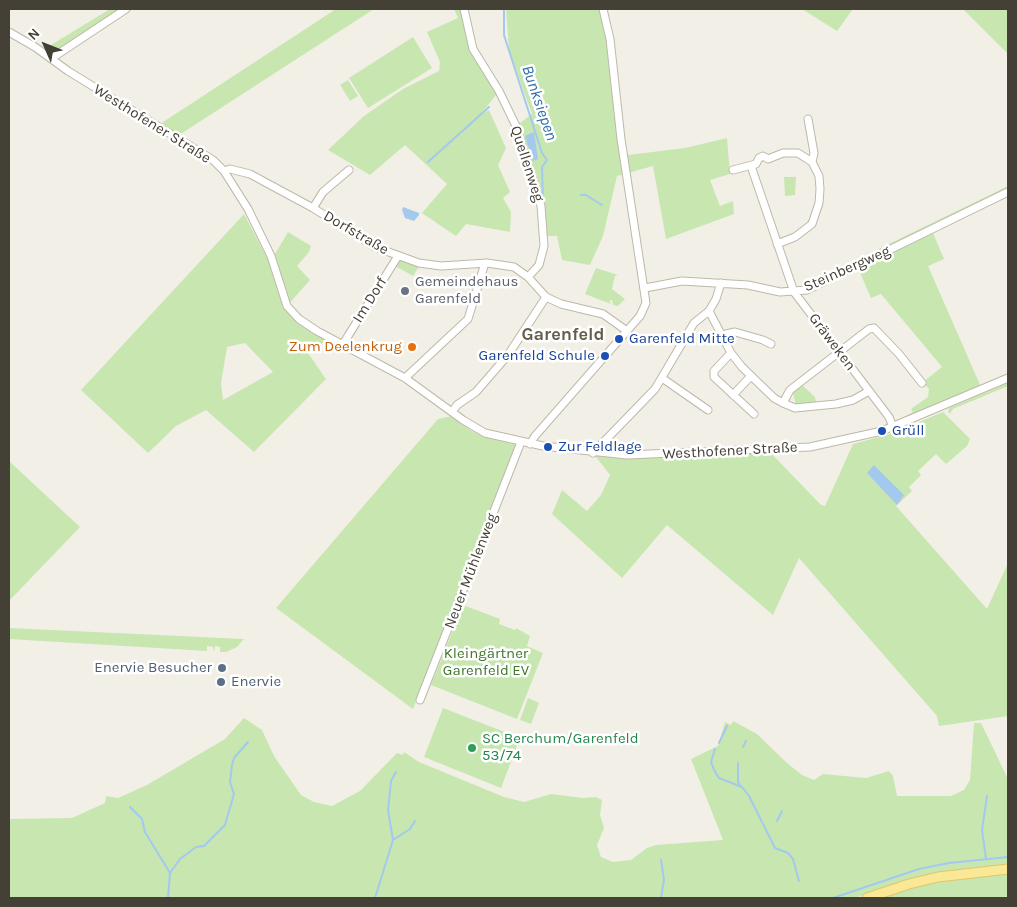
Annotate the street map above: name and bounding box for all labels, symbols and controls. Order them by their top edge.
north arrow [20,20,70,70]
text: N [24,25,43,44]
water label: Bunksiepen [517,63,561,143]
street label: Westhofener Straße [90,81,214,167]
street label: Quellenweg [506,124,548,204]
street label: Dorfstraße [320,207,392,259]
street label: Steinbergweg [801,242,893,296]
place label: Gemeindehaus Garenfeld [415,273,518,308]
street label: Im Dorf [349,274,391,326]
marker: Gemeindehaus Garenfeld [399,285,411,297]
street label: Gräweken [805,310,859,374]
district label: Garenfeld [521,324,605,346]
place label: Garenfeld Mitte [629,330,735,348]
marker: Garenfeld Mitte [613,333,625,345]
place label: Zum Deelenkrug [289,338,402,356]
marker: Zum Deelenkrug [406,341,418,353]
place label: Garenfeld Schule [479,347,595,365]
marker: Garenfeld Schule [599,350,611,362]
place label: Grüll [892,422,925,440]
marker: Grüll [876,425,888,437]
place label: Zur Feldlage [558,438,642,456]
street label: Westhofener Straße [662,438,798,464]
marker: Zur Feldlage [542,441,554,453]
street label: Neuer Mühlenweg [441,511,501,631]
park label: Kleingärtner Garenfeld EV [443,645,529,680]
place label: Enervie Besucher [94,659,212,677]
marker: Enervie Besucher [216,662,228,674]
place label: Enervie [231,673,281,691]
marker: Enervie [215,676,227,688]
place label: SC Berchum/Garenfeld 53/74 [482,730,639,765]
marker: SC Berchum/Garenfeld 53/74 [466,742,478,754]

